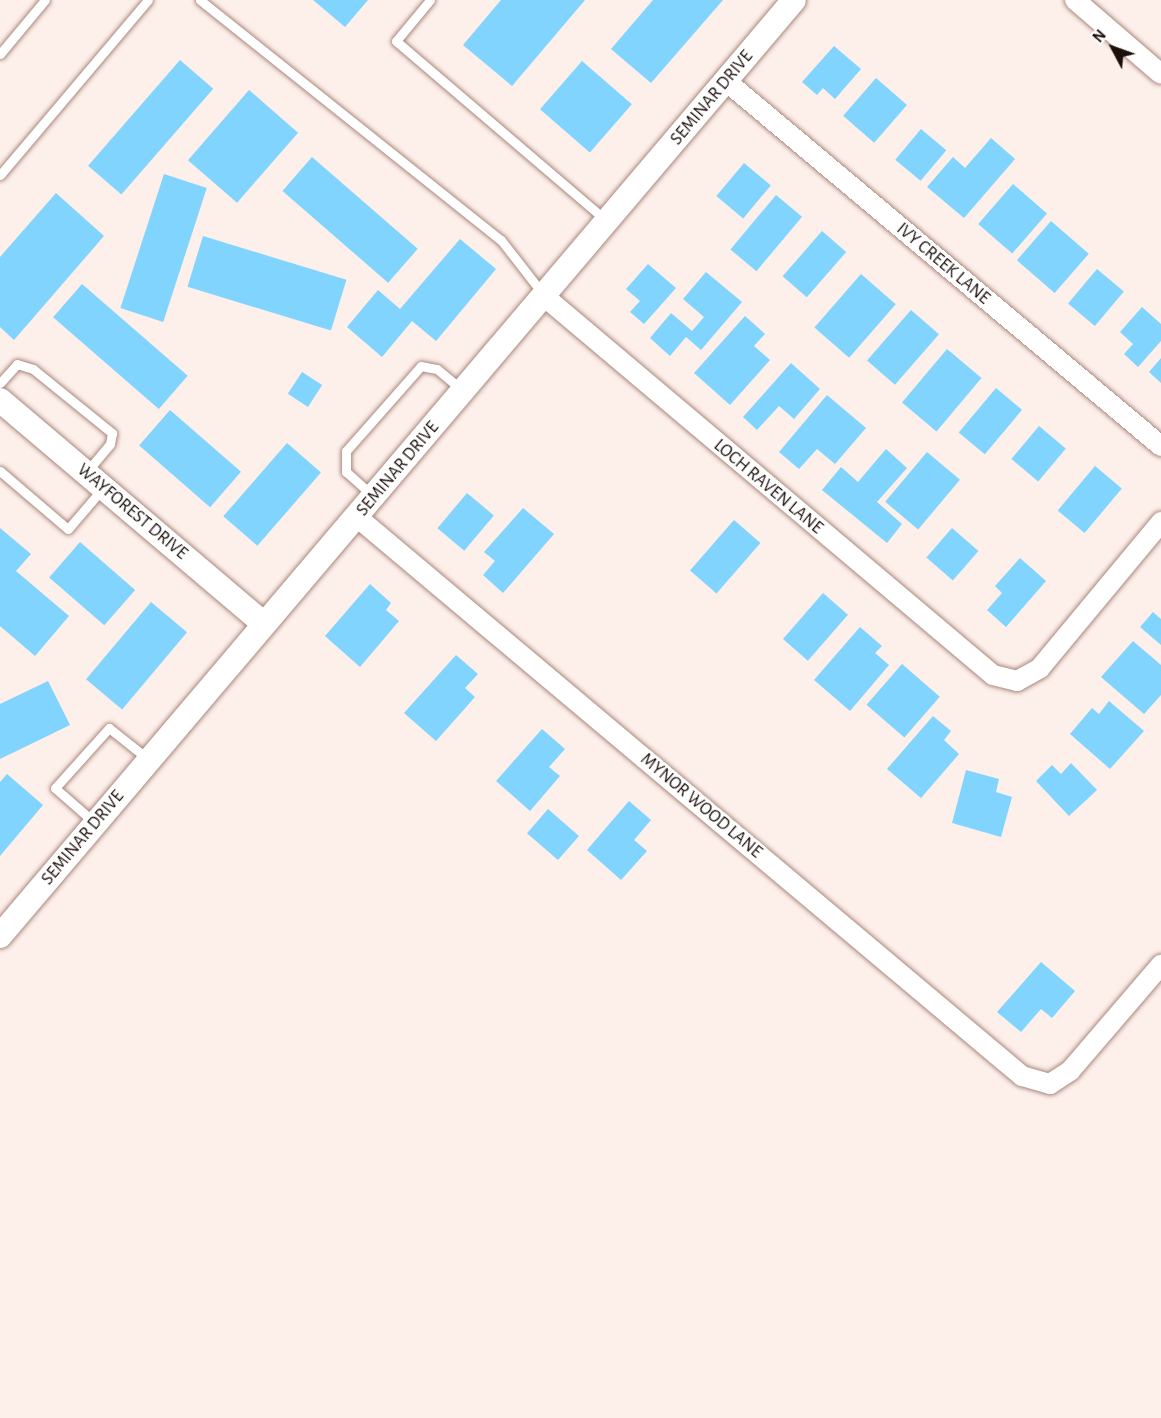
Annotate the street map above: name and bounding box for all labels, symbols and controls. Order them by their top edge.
north arrow [1083,18,1143,78]
text: N [1090,27,1109,46]
street label: SEMINAR DRIVE [666,46,758,150]
street label: IVY CREEK LANE [892,219,994,309]
street label: SEMINAR DRIVE [352,417,444,521]
street label: LOCH RAVEN LANE [709,435,827,539]
street label: WAYFOREST DRIVE [72,460,192,564]
street label: MYNOR WOOD LANE [636,749,766,863]
street label: SEMINAR DRIVE [37,786,129,890]

